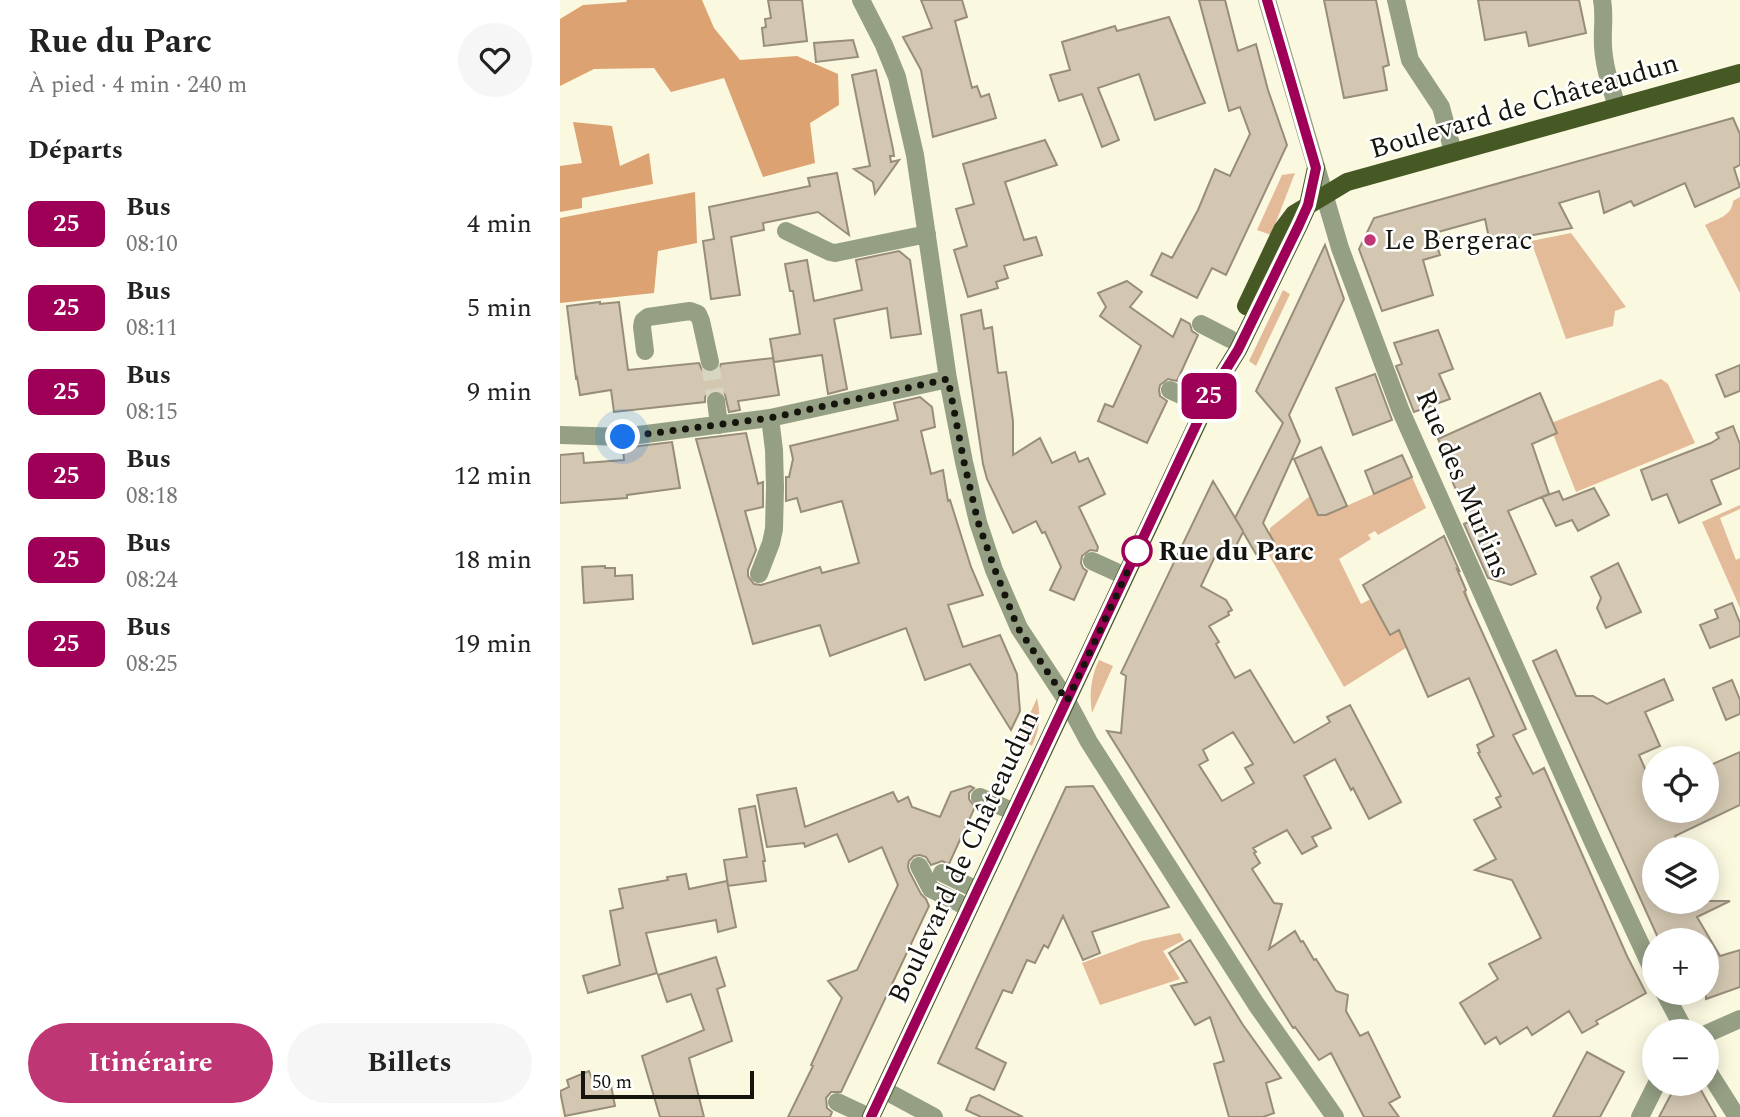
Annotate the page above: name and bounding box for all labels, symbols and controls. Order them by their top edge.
text: Rue du Parc [28,17,212,67]
button: heart [458,23,532,97]
street label: Boulevard de Châteaudun [1365,41,1683,171]
text: À pied · 4 min · 240 m [28,68,247,103]
text: Départs [28,130,123,170]
text: Bus [126,187,171,227]
text: 4 min [467,204,532,244]
text: 25 [53,206,80,242]
place label: Le Bergerac [1384,219,1533,262]
text: 08:10 [126,227,178,262]
marker: Le Bergerac [1362,232,1378,248]
text: Bus [126,271,171,311]
text: 5 min [467,288,532,328]
text: 25 [53,290,80,326]
text: 08:11 [126,311,178,346]
text: Bus [126,355,171,395]
text: 9 min [467,372,532,412]
line badge: 25 [1178,373,1240,419]
text: 25 [53,374,80,410]
text: 25 [1196,378,1222,414]
street label: Rue des Murlins [1404,383,1522,585]
text: 08:15 [126,395,178,430]
your location [605,419,640,454]
text: Bus [126,439,171,479]
text: 12 min [454,456,532,496]
text: 25 [53,458,80,494]
text: 08:18 [126,479,178,514]
text: Bus [126,523,171,563]
place label: Rue du Parc [1158,530,1314,573]
marker: Rue du Parc [1122,536,1152,566]
text: 18 min [454,540,532,580]
text: 25 [53,542,80,578]
text: 08:24 [126,563,178,598]
text: Bus [126,607,171,647]
text: 19 min [454,624,532,664]
text: 25 [53,626,80,662]
text: 08:25 [126,647,178,682]
street label: Boulevard de Châteaudun [877,703,1051,1011]
map controls [1642,746,1719,1096]
button: locate [1642,746,1719,823]
button: layers [1642,837,1719,914]
button: + [1642,928,1719,1005]
button: − [1642,1019,1719,1096]
button: Itinéraire [28,1023,273,1103]
button: Billets [287,1023,532,1103]
scale bar [581,1068,754,1100]
text: 50 m [592,1068,632,1097]

